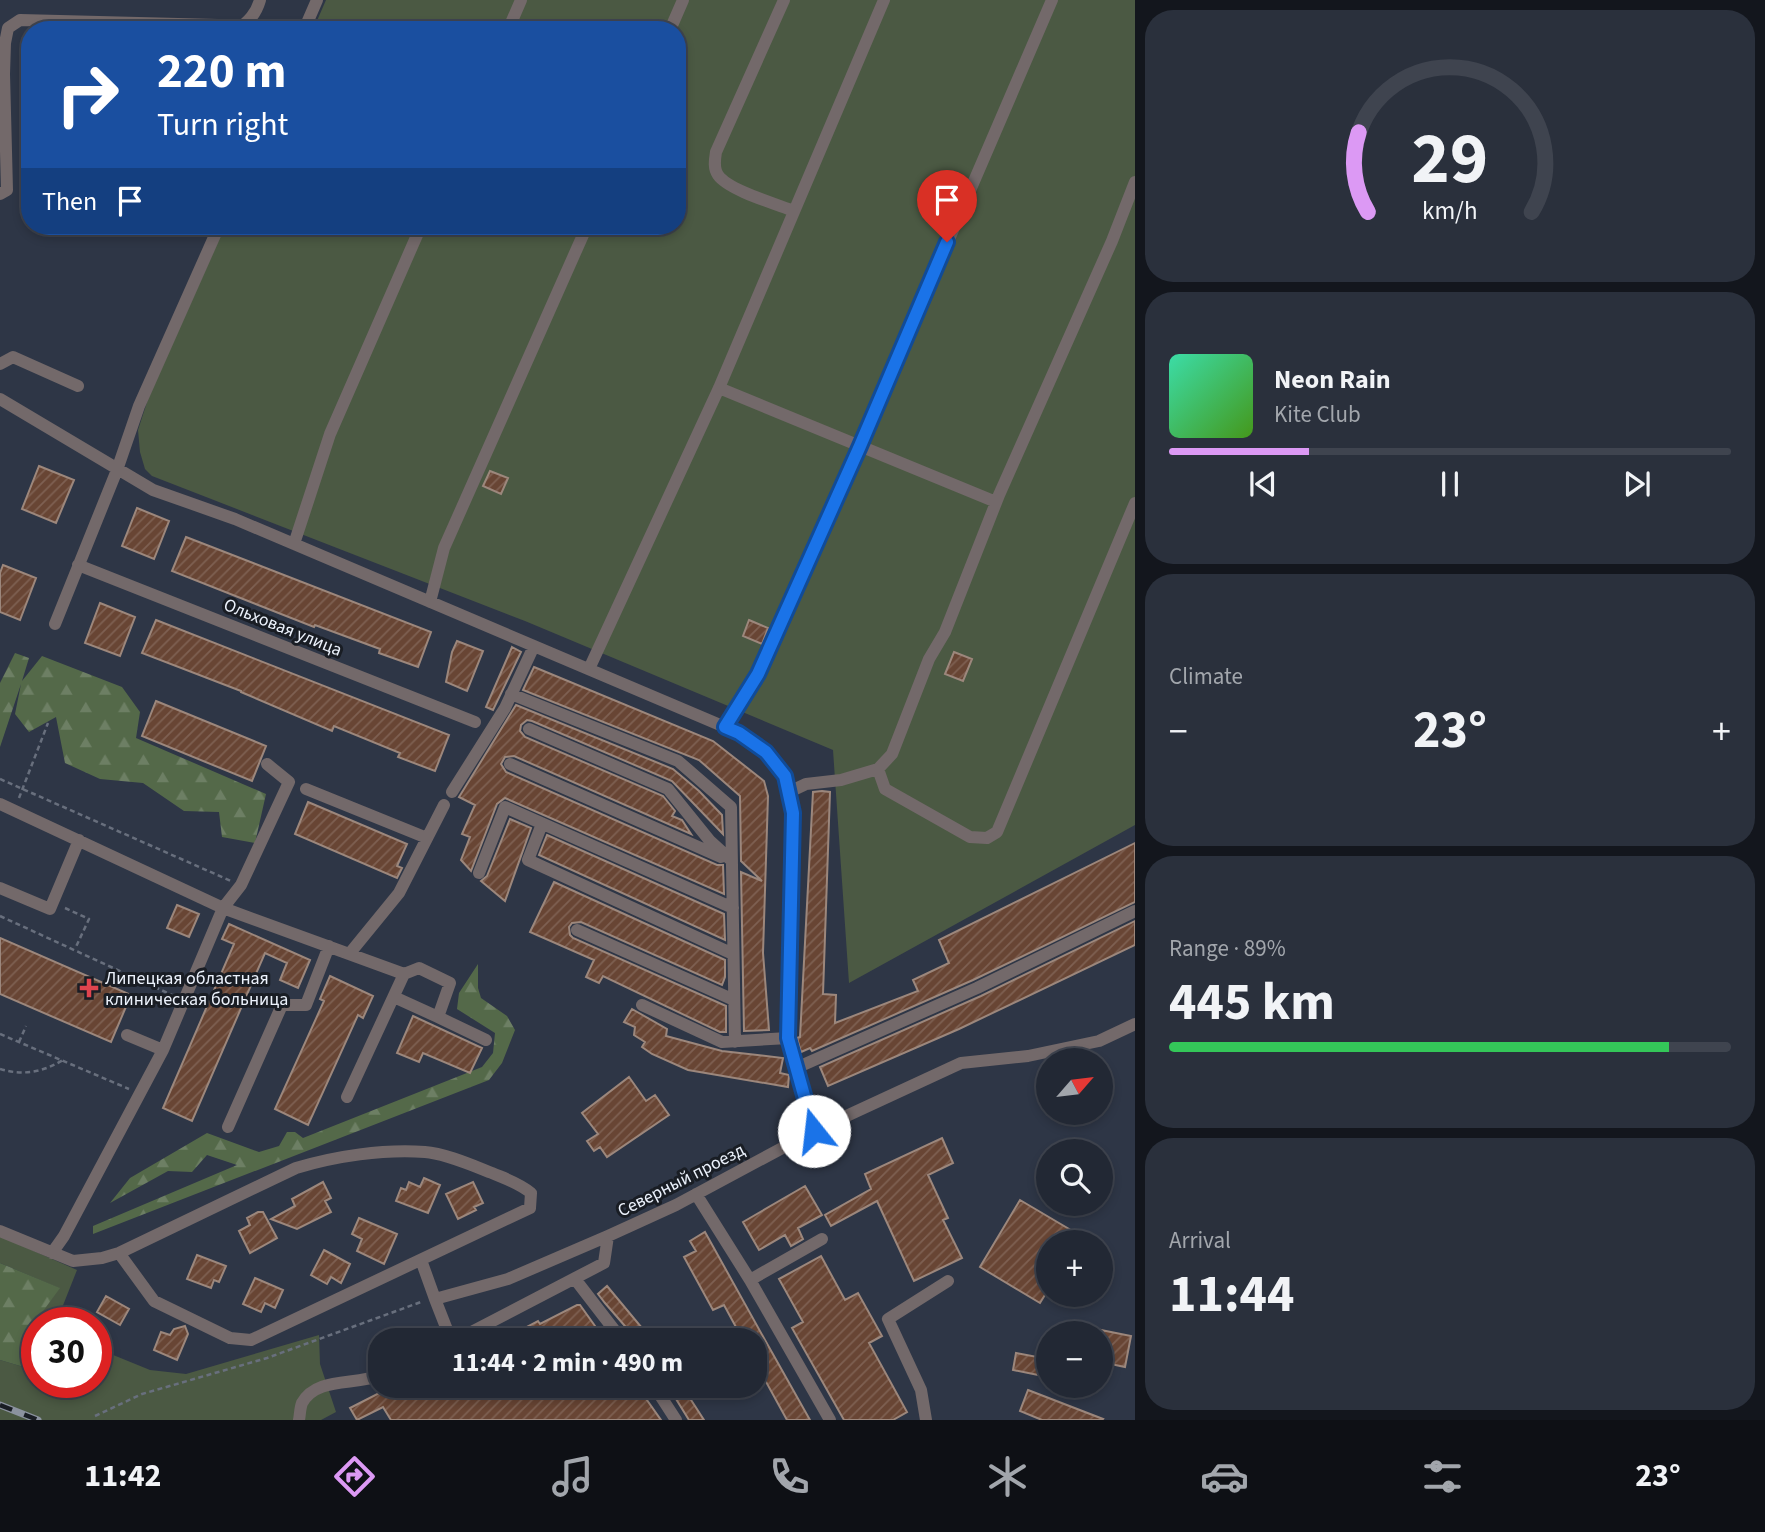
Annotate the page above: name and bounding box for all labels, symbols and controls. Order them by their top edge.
text: 220 m [157,37,286,107]
icon: right [42,49,133,140]
text: Turn right [157,102,288,148]
text: 29 [1412,107,1488,211]
pin [917,170,977,242]
icon: arrive [928,181,966,219]
icon: arrive [111,182,149,220]
text: Then [42,183,97,220]
text: km/h [1422,193,1478,229]
text: Neon Rain [1274,361,1391,398]
text: Kite Club [1274,398,1361,431]
icon: previous [1244,465,1282,503]
icon: pause [1431,465,1469,503]
icon: next [1618,465,1656,503]
street label: Ольховая улица [220,592,346,663]
text: Climate [1169,660,1243,693]
text: 23° [1413,694,1487,768]
text: − [1169,705,1188,759]
text: + [1712,705,1731,759]
text: Range · 89% [1169,932,1286,965]
place label: Липецкая областная клиническая больница [105,966,288,1012]
text: 445 km [1169,966,1335,1040]
marker: Липецкая областная клиническая больница [79,978,99,998]
north arrow [1036,1048,1113,1125]
map controls [1036,1048,1113,1398]
position arrow [777,1094,851,1168]
street label: Северный проезд [613,1137,750,1223]
button: search [1036,1139,1113,1216]
text: Arrival [1169,1224,1231,1257]
button: + [1036,1230,1113,1307]
text: 11:44 [1169,1258,1294,1332]
speed limit sign: 30 [21,1307,112,1398]
button: − [1036,1321,1113,1398]
text: 11:44 · 2 min · 490 m [452,1344,683,1381]
icon: directions [330,1452,379,1501]
icon: music [548,1452,597,1501]
icon: phone [765,1452,814,1501]
icon: climate [983,1452,1032,1501]
icon: car [1200,1452,1249,1501]
icon: filters [1418,1452,1467,1501]
text: 11:42 [84,1453,161,1499]
text: 23° [1635,1453,1681,1499]

